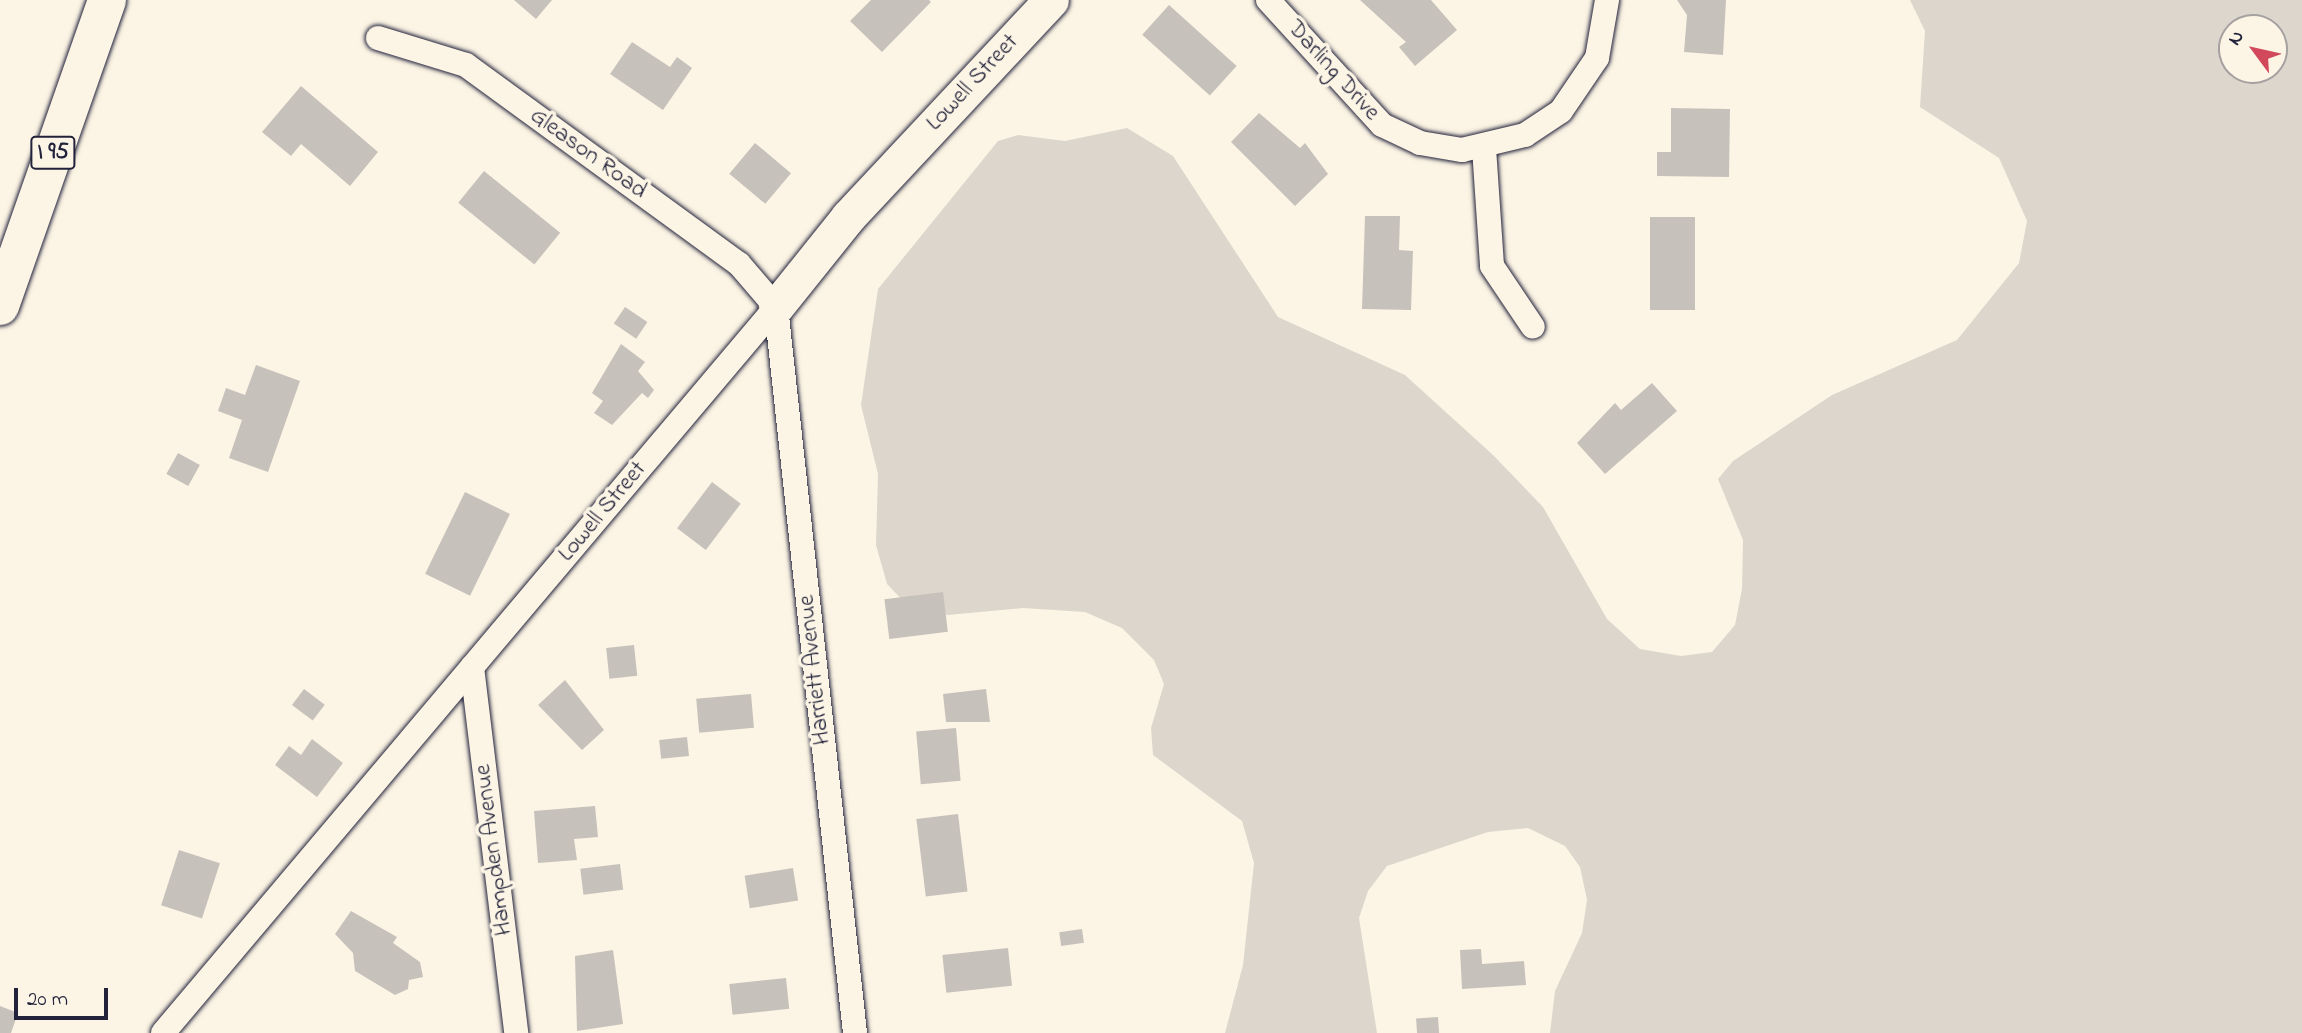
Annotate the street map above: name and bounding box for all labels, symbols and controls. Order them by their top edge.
north arrow [2218,14,2288,84]
street label: Darling Drive [1280,15,1386,127]
text: N [2222,26,2251,51]
street label: Lowell Street [921,28,1025,138]
street label: Gleason Road [524,102,652,206]
road number: I 95 [30,134,76,172]
street label: Lowell Street [553,456,653,568]
street label: Harriett Avenue [793,594,837,746]
street label: Hampden Avenue [469,763,519,937]
scale bar [18,974,112,1018]
text: 20 m [27,985,68,1015]

